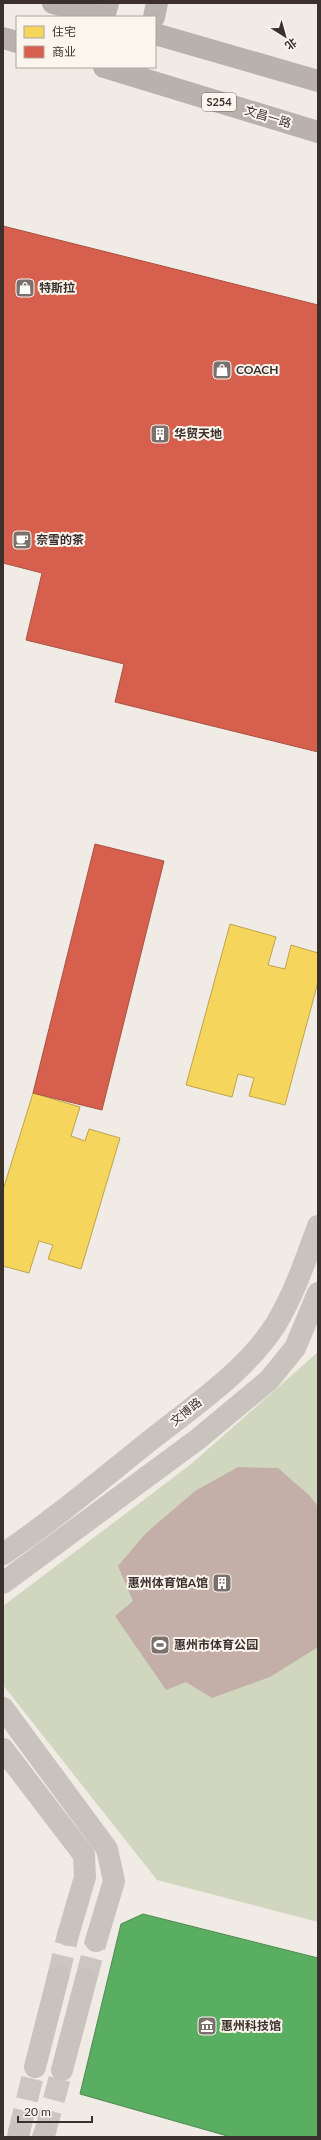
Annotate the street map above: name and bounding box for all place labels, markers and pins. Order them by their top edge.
shop icon: 特斯拉 [14,277,36,299]
place label: 特斯拉 [39,280,75,295]
shop icon: COACH [211,359,233,381]
place label: COACH [236,362,278,377]
building icon: 华贸天地 [149,423,171,445]
place label: 华贸天地 [174,426,222,441]
cafe icon: 奈雪的茶 [11,529,33,551]
place label: 奈雪的茶 [36,532,84,547]
building icon: 惠州体育馆A馆 [211,1572,233,1594]
place label: 惠州体育馆A馆 [128,1575,208,1590]
sports icon: 惠州市体育公园 [149,1634,171,1656]
place label: 惠州市体育公园 [174,1637,258,1652]
museum icon: 惠州科技馆 [196,2015,218,2037]
place label: 惠州科技馆 [221,2018,281,2033]

